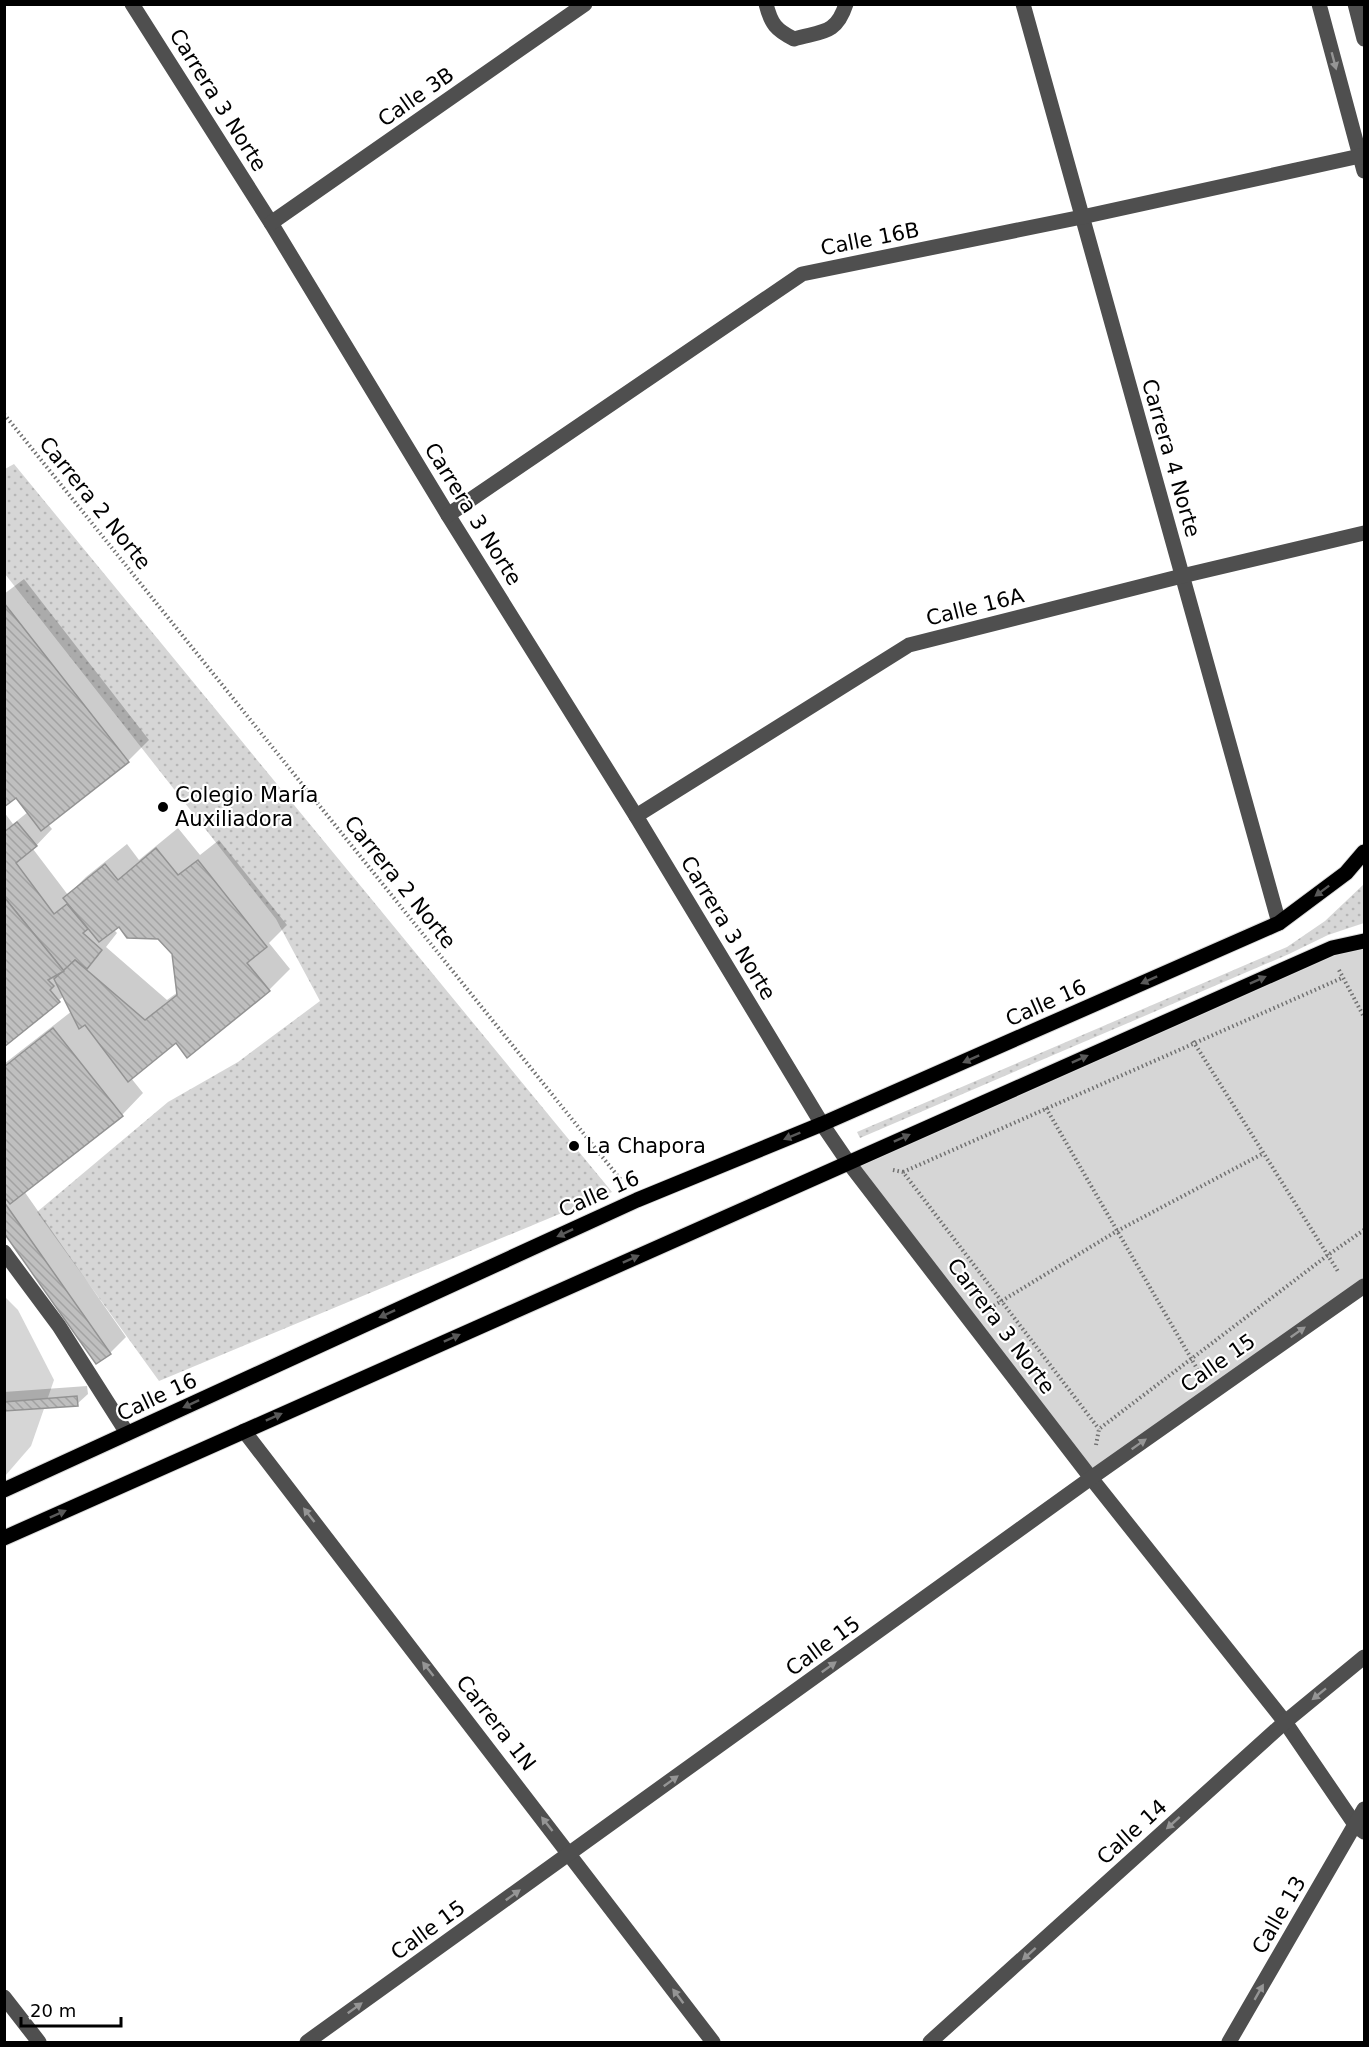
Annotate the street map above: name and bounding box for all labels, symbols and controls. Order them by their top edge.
street label: Carrera 3 Norte [165,24,271,176]
one-way arrow [1330,52,1339,70]
street label: Calle 3B [374,62,458,132]
street label: Calle 16B [819,218,921,260]
street label: Carrera 4 Norte [1137,376,1205,540]
street label: Carrera 2 Norte [34,432,156,574]
street label: Carrera 3 Norte [420,438,526,590]
street label: Calle 16A [924,583,1027,631]
place label: Colegio María Auxiliadora [175,783,318,831]
marker: Colegio María Auxiliadora [156,800,170,814]
street label: Carrera 2 Norte [339,811,461,953]
street label: Carrera 3 Norte [676,852,780,1004]
one-way arrow [1314,885,1330,897]
street label: Calle 16 [1002,975,1090,1031]
one-way arrow [1140,975,1158,985]
one-way arrow [1250,975,1268,985]
one-way arrow [962,1054,979,1063]
one-way arrow [1071,1054,1089,1063]
one-way arrow [783,1132,801,1141]
one-way arrow [893,1133,911,1143]
place label: La Chapora [586,1134,706,1158]
marker: La Chapora [567,1139,581,1153]
street label: Calle 16 [555,1166,643,1222]
one-way arrow [556,1228,573,1237]
street label: Carrera 3 Norte [942,1254,1060,1398]
one-way arrow [622,1255,639,1264]
one-way arrow [378,1309,396,1319]
one-way arrow [1290,1327,1306,1338]
street label: Calle 15 [1176,1329,1260,1397]
one-way arrow [444,1334,461,1343]
street label: Calle 16 [113,1368,201,1426]
one-way arrow [182,1400,200,1409]
one-way arrow [265,1412,283,1422]
one-way arrow [1130,1438,1146,1450]
one-way arrow [303,1507,315,1523]
one-way arrow [49,1510,66,1519]
street label: Calle 15 [781,1611,865,1681]
one-way arrow [822,1661,837,1673]
one-way arrow [422,1662,434,1678]
street label: Carrera 1N [451,1671,541,1775]
one-way arrow [1311,1687,1327,1700]
one-way arrow [663,1775,679,1787]
street label: Calle 14 [1092,1794,1172,1870]
one-way arrow [540,1816,553,1832]
one-way arrow [1166,1816,1181,1830]
street label: Calle 13 [1247,1872,1311,1958]
one-way arrow [505,1889,521,1901]
street label: Calle 15 [386,1895,470,1965]
one-way arrow [1021,1947,1036,1961]
one-way arrow [1253,1984,1264,2000]
one-way arrow [671,1988,684,2004]
scale bar [21,1990,122,2028]
text: 20 m [30,2000,76,2021]
one-way arrow [346,2002,362,2014]

